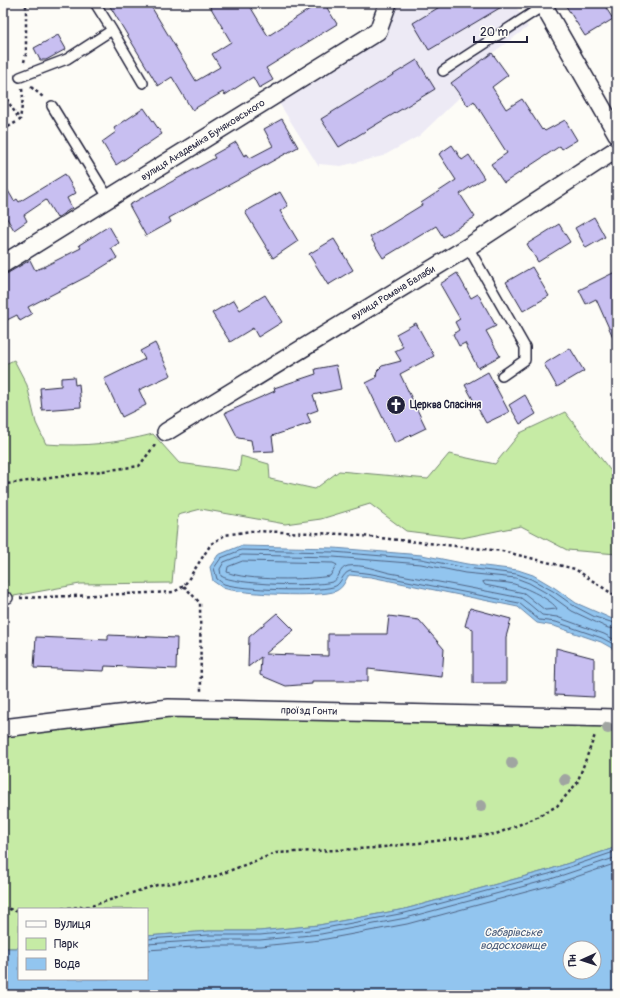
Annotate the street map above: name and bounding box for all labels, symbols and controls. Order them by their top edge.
scale bar [474,18,527,44]
text: 20 m [480,25,509,40]
street label: вулиця Академіка Буняковського [139,96,268,183]
street label: вулиця Романа Балаби [349,263,438,323]
church icon: Церква Спасіння [385,394,407,416]
place label: Церква Спасіння [410,399,481,411]
street label: проїзд Гонти [281,705,338,717]
legend [18,908,148,980]
text: Вулиця [54,917,91,932]
water label: Сабарівське водосховище [480,926,547,952]
text: Парк [54,937,79,952]
north arrow [562,940,602,980]
text: Пн [566,954,579,967]
text: Вода [54,957,80,972]

